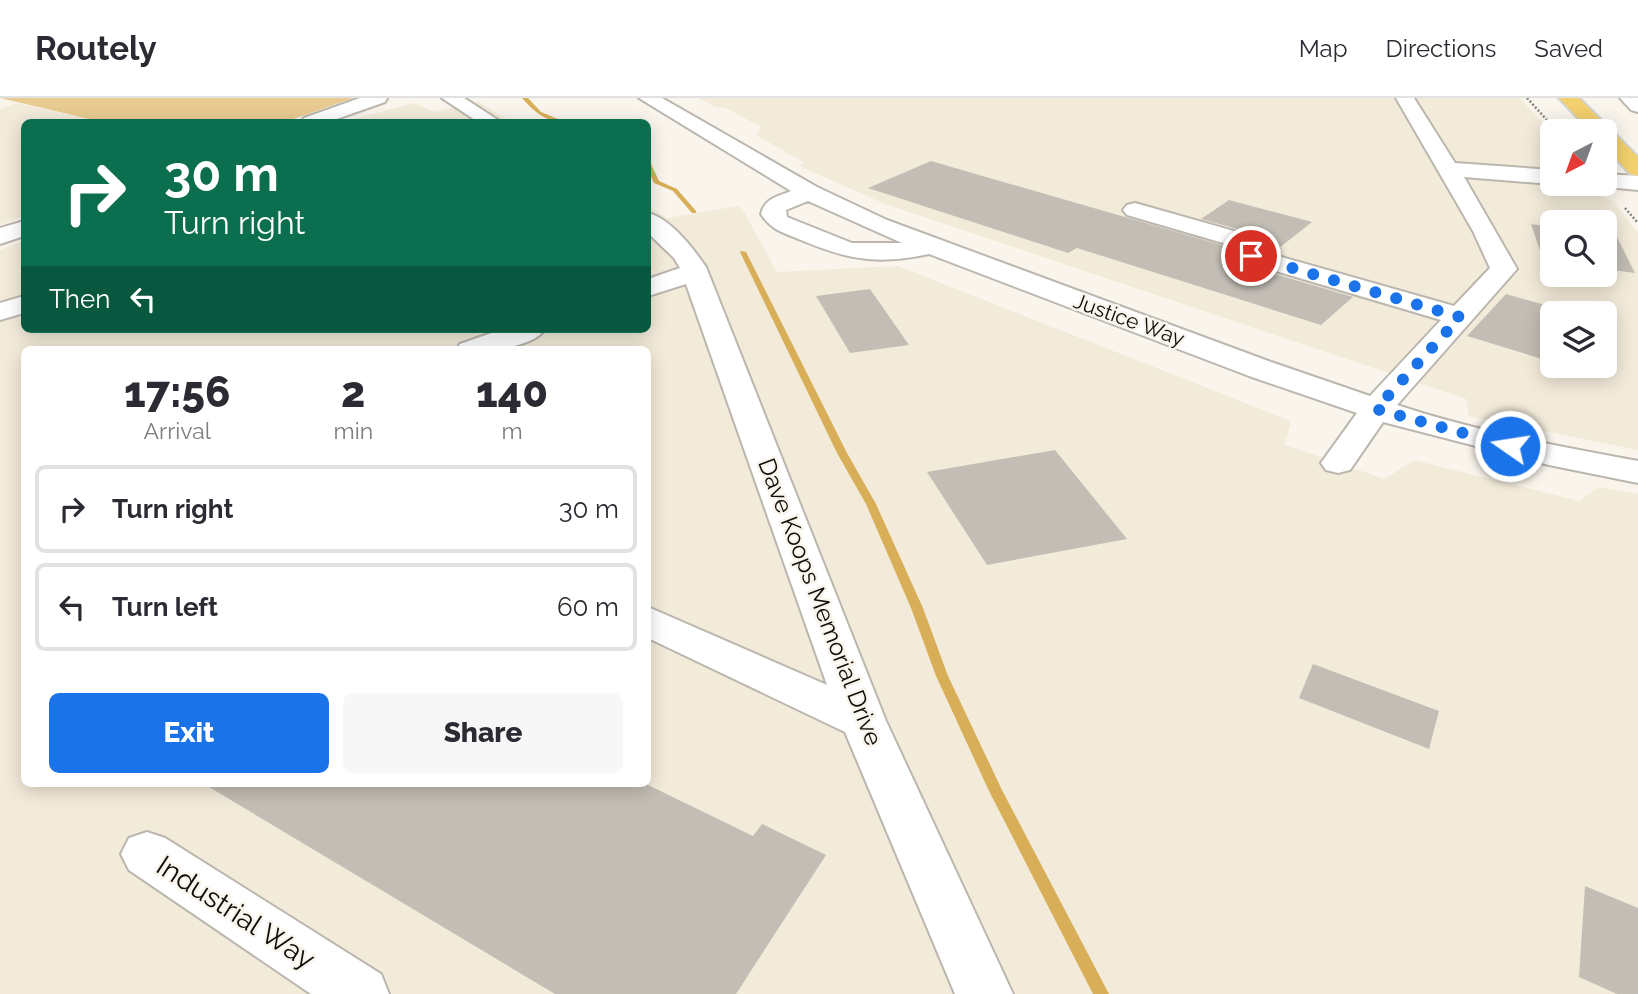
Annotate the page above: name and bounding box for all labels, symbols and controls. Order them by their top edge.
text: Routely [35,29,157,68]
text: Map [1299,34,1348,63]
text: Directions [1386,34,1496,63]
text: Saved [1534,34,1603,63]
north arrow [1540,119,1617,196]
map controls [1540,119,1617,378]
text: 30 m [164,145,279,202]
icon: right [49,147,140,238]
text: Turn right [164,204,305,241]
button: search [1540,210,1617,287]
pin [1221,226,1281,286]
icon: arrive [1232,237,1270,275]
icon: left [124,280,162,318]
text: Then [49,284,110,314]
street label: Justice Way [1070,288,1188,351]
button: layers [1540,301,1617,378]
text: 17:56 [124,368,230,417]
text: 2 [341,368,365,417]
text: 140 [476,368,548,417]
position arrow [1473,409,1547,483]
text: Arrival [144,417,211,444]
text: min [334,417,373,444]
text: m [501,417,523,444]
street label: Dave Koops Memorial Drive [752,454,889,750]
icon: right [53,490,91,528]
text: Turn right [112,494,233,524]
text: 30 m [559,494,619,524]
icon: left [53,588,91,626]
text: Turn left [112,592,218,622]
text: 60 m [557,592,619,622]
button: Exit [49,693,329,773]
button: Share [343,693,623,773]
street label: Industrial Way [150,849,321,976]

